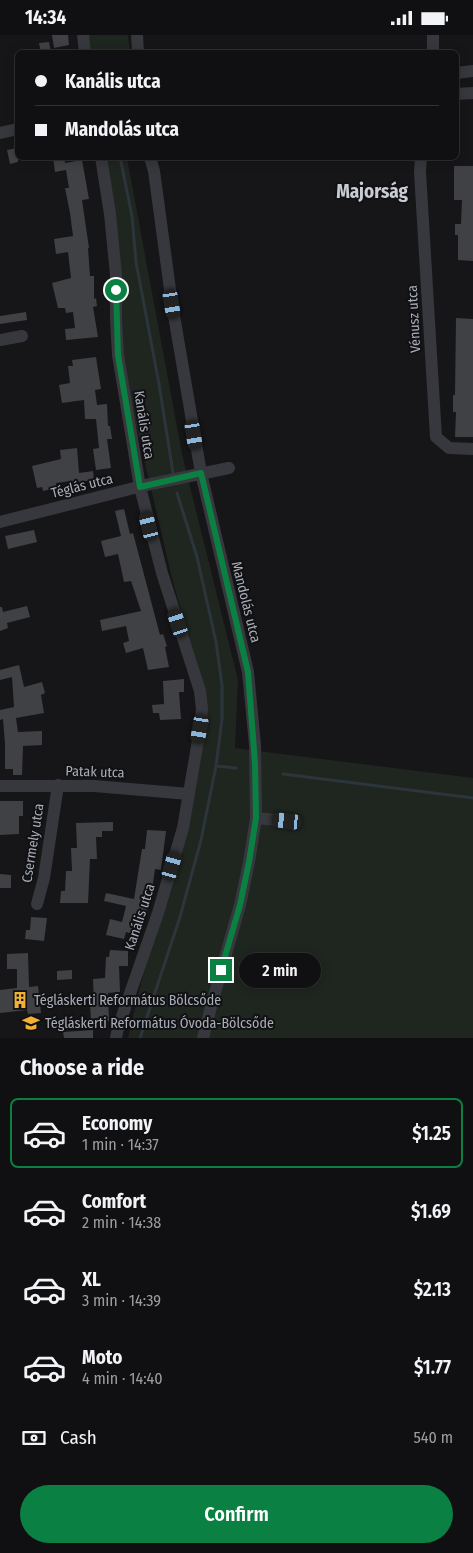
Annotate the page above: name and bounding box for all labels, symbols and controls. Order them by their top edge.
text: 14:34 [25,6,66,29]
text: Kanális utca [65,70,161,93]
text: Mandolás utca [65,118,179,141]
district label: Majorság [336,180,408,203]
route start [105,279,127,301]
street label: Vénusz utca [404,285,424,353]
car [162,288,181,320]
street label: Kanális utca [130,390,158,461]
car [184,419,203,451]
street label: Téglás utca [49,470,115,502]
car [138,510,159,542]
street label: Mandolás utca [228,560,264,645]
car [166,606,189,640]
car [190,713,209,745]
street label: Patak utca [65,762,125,782]
street label: Csermely utca [18,802,48,884]
car [271,812,302,830]
car [160,850,183,882]
street label: Kanális utca [121,881,159,953]
callout: 2 min [238,953,321,987]
route end [210,959,232,981]
text: 2 min [262,961,298,980]
building icon: Tégláskerti Református Bölcsőde [10,990,30,1010]
place label: Tégláskerti Református Bölcsőde [34,992,221,1009]
school or university icon: Tégláskerti Református Óvoda-Bölcsőde [21,1013,41,1033]
place label: Tégláskerti Református Óvoda-Bölcsőde [45,1014,274,1032]
text: Choose a ride [20,1054,144,1081]
icon: car [22,1111,67,1156]
text: Economy [82,1112,152,1135]
text: $1.25 [412,1122,451,1145]
text: 1 min · 14:37 [82,1135,159,1154]
icon: car [22,1189,67,1234]
text: Comfort [82,1190,146,1213]
text: $1.69 [411,1200,451,1223]
text: 2 min · 14:38 [82,1213,161,1232]
icon: car [22,1267,67,1312]
text: XL [82,1268,101,1291]
text: $2.13 [414,1278,451,1301]
text: 3 min · 14:39 [82,1291,161,1310]
icon: car [22,1345,67,1390]
text: Moto [82,1346,122,1369]
text: $1.77 [414,1356,451,1379]
text: 4 min · 14:40 [82,1369,163,1388]
icon: cash [20,1424,48,1452]
text: Cash [60,1426,97,1449]
text: 540 m [414,1428,453,1447]
button: Confirm [20,1485,453,1543]

